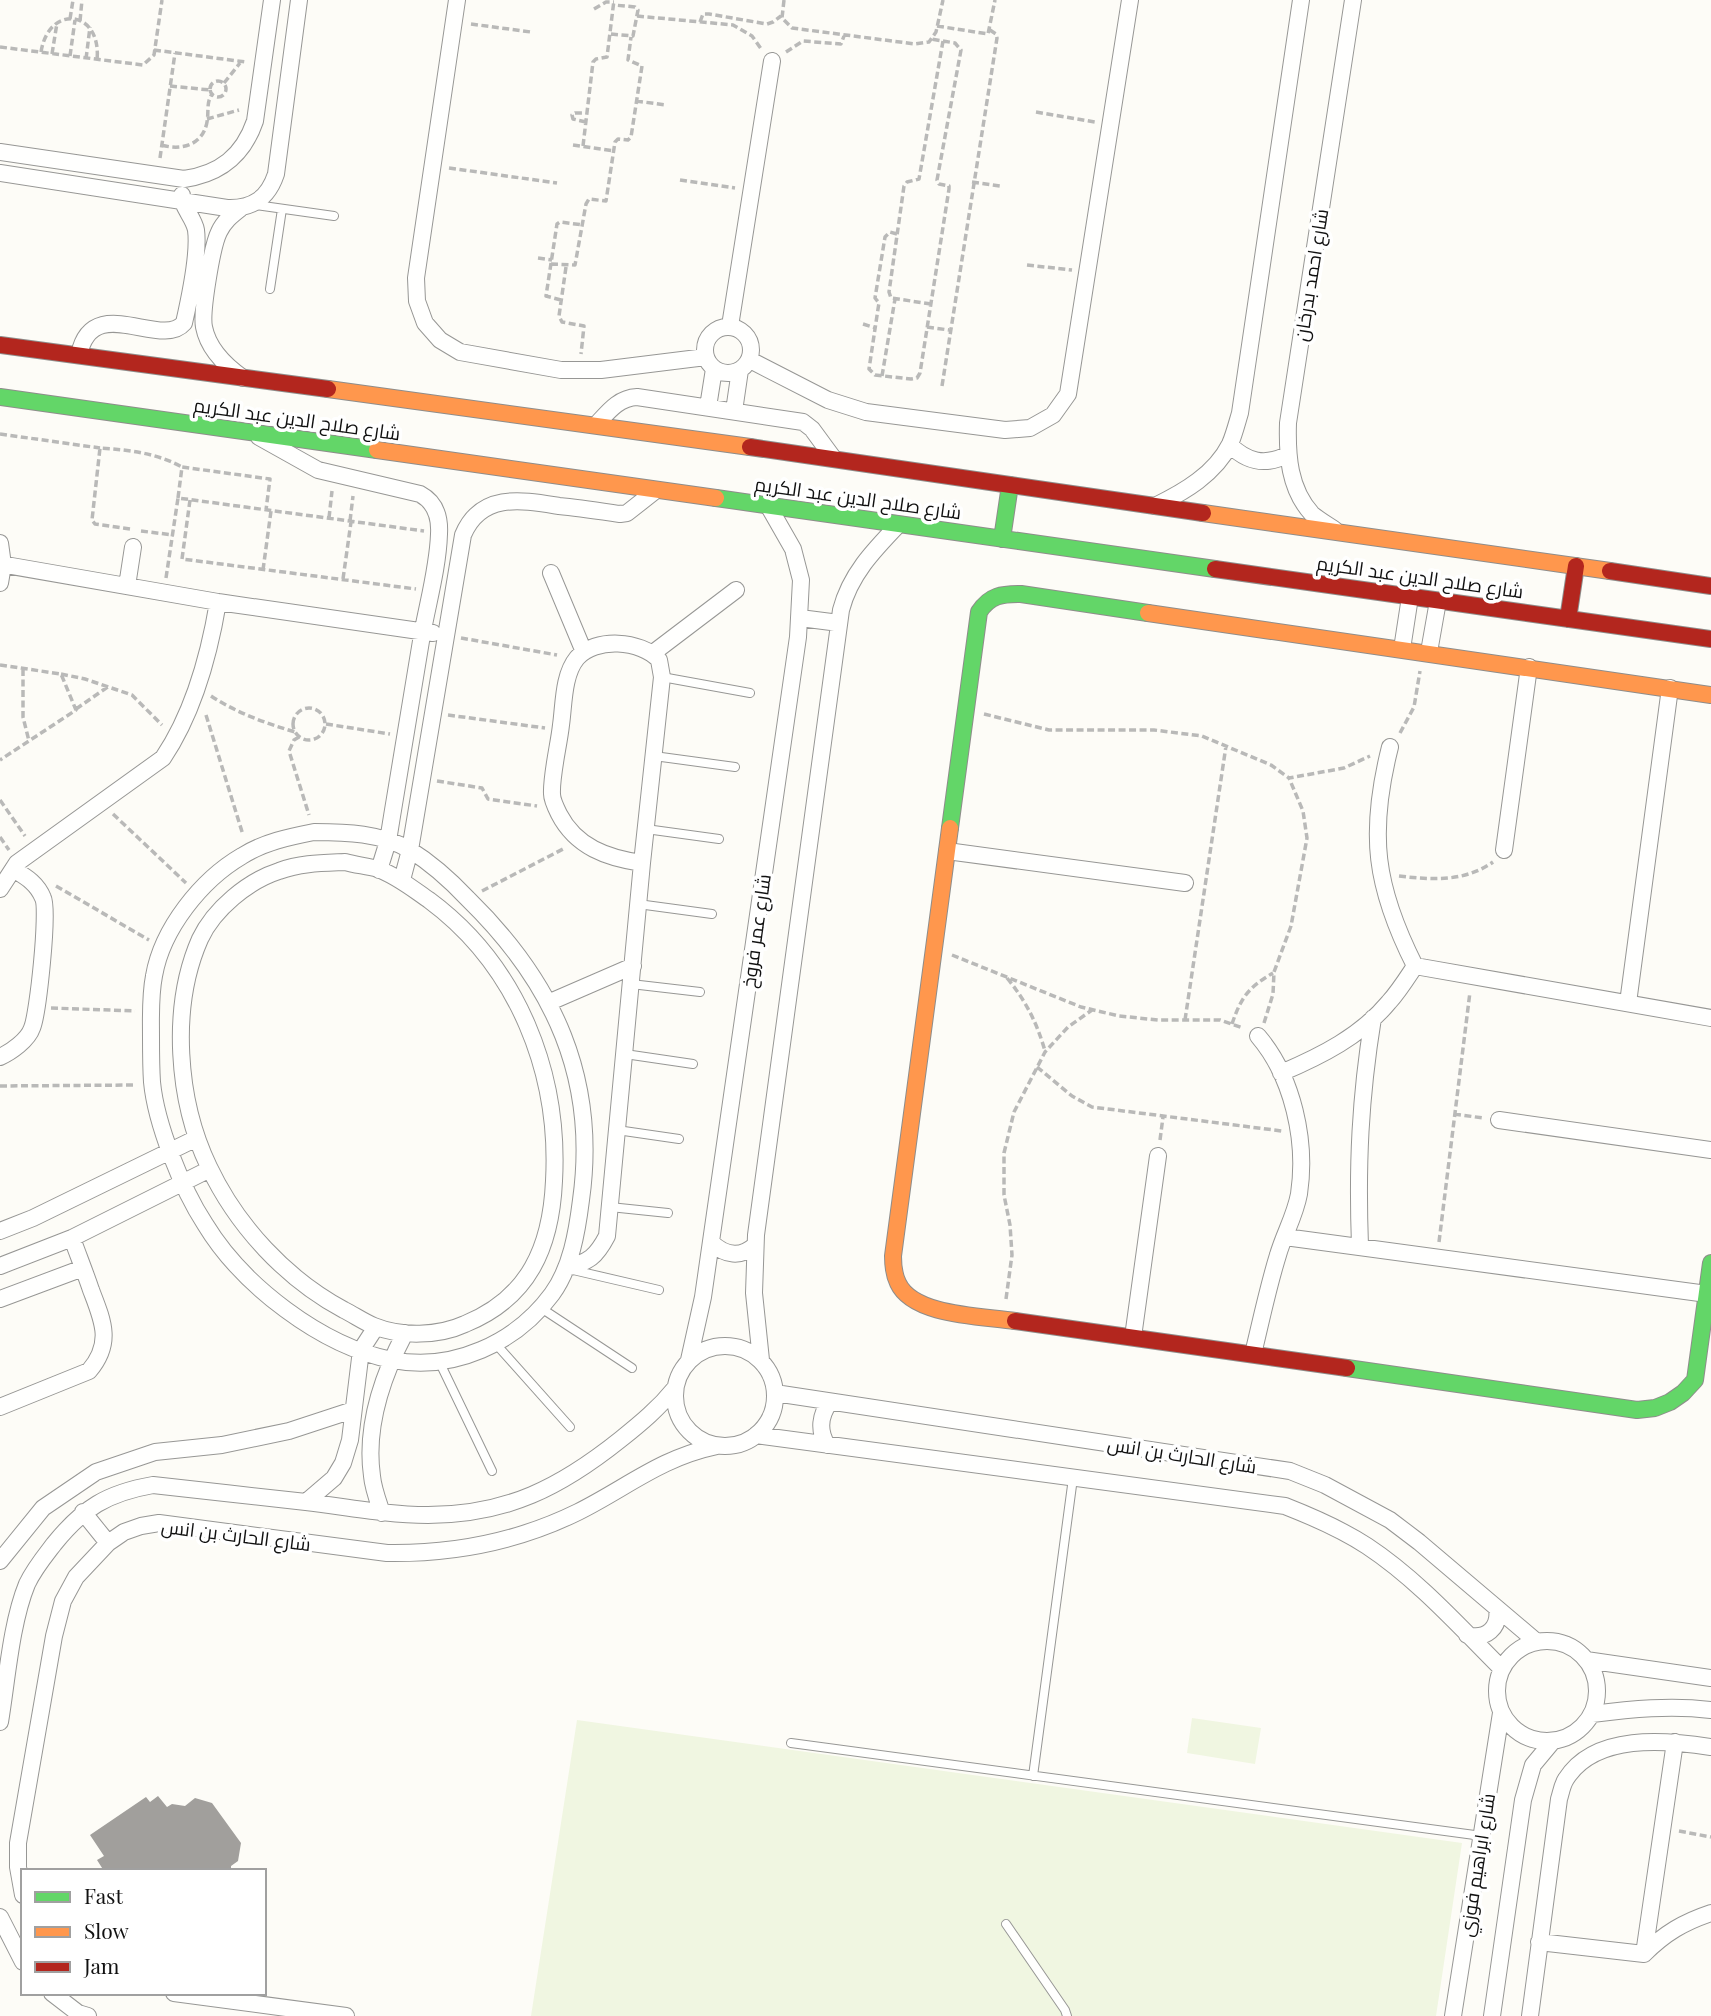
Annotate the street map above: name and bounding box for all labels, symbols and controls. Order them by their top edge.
street label: شارع احمد بدرخان [1287,207,1335,343]
street label: شارع صلاح الدين عبد الكريم [192,391,402,447]
street label: شارع صلاح الدين عبد الكريم [753,470,963,526]
street label: شارع صلاح الدين عبد الكريم [1315,549,1525,605]
street label: شارع عمر فروخ [734,872,778,990]
street label: شارع الحارث بن انس [1105,1429,1259,1481]
street label: شارع الحارث بن انس [160,1512,312,1558]
street label: شارع ابراهيم فوزي [1452,1791,1503,1939]
legend [21,1869,266,1995]
text: Fast [84,1881,123,1909]
text: Slow [84,1916,129,1944]
text: Jam [83,1951,120,1979]

